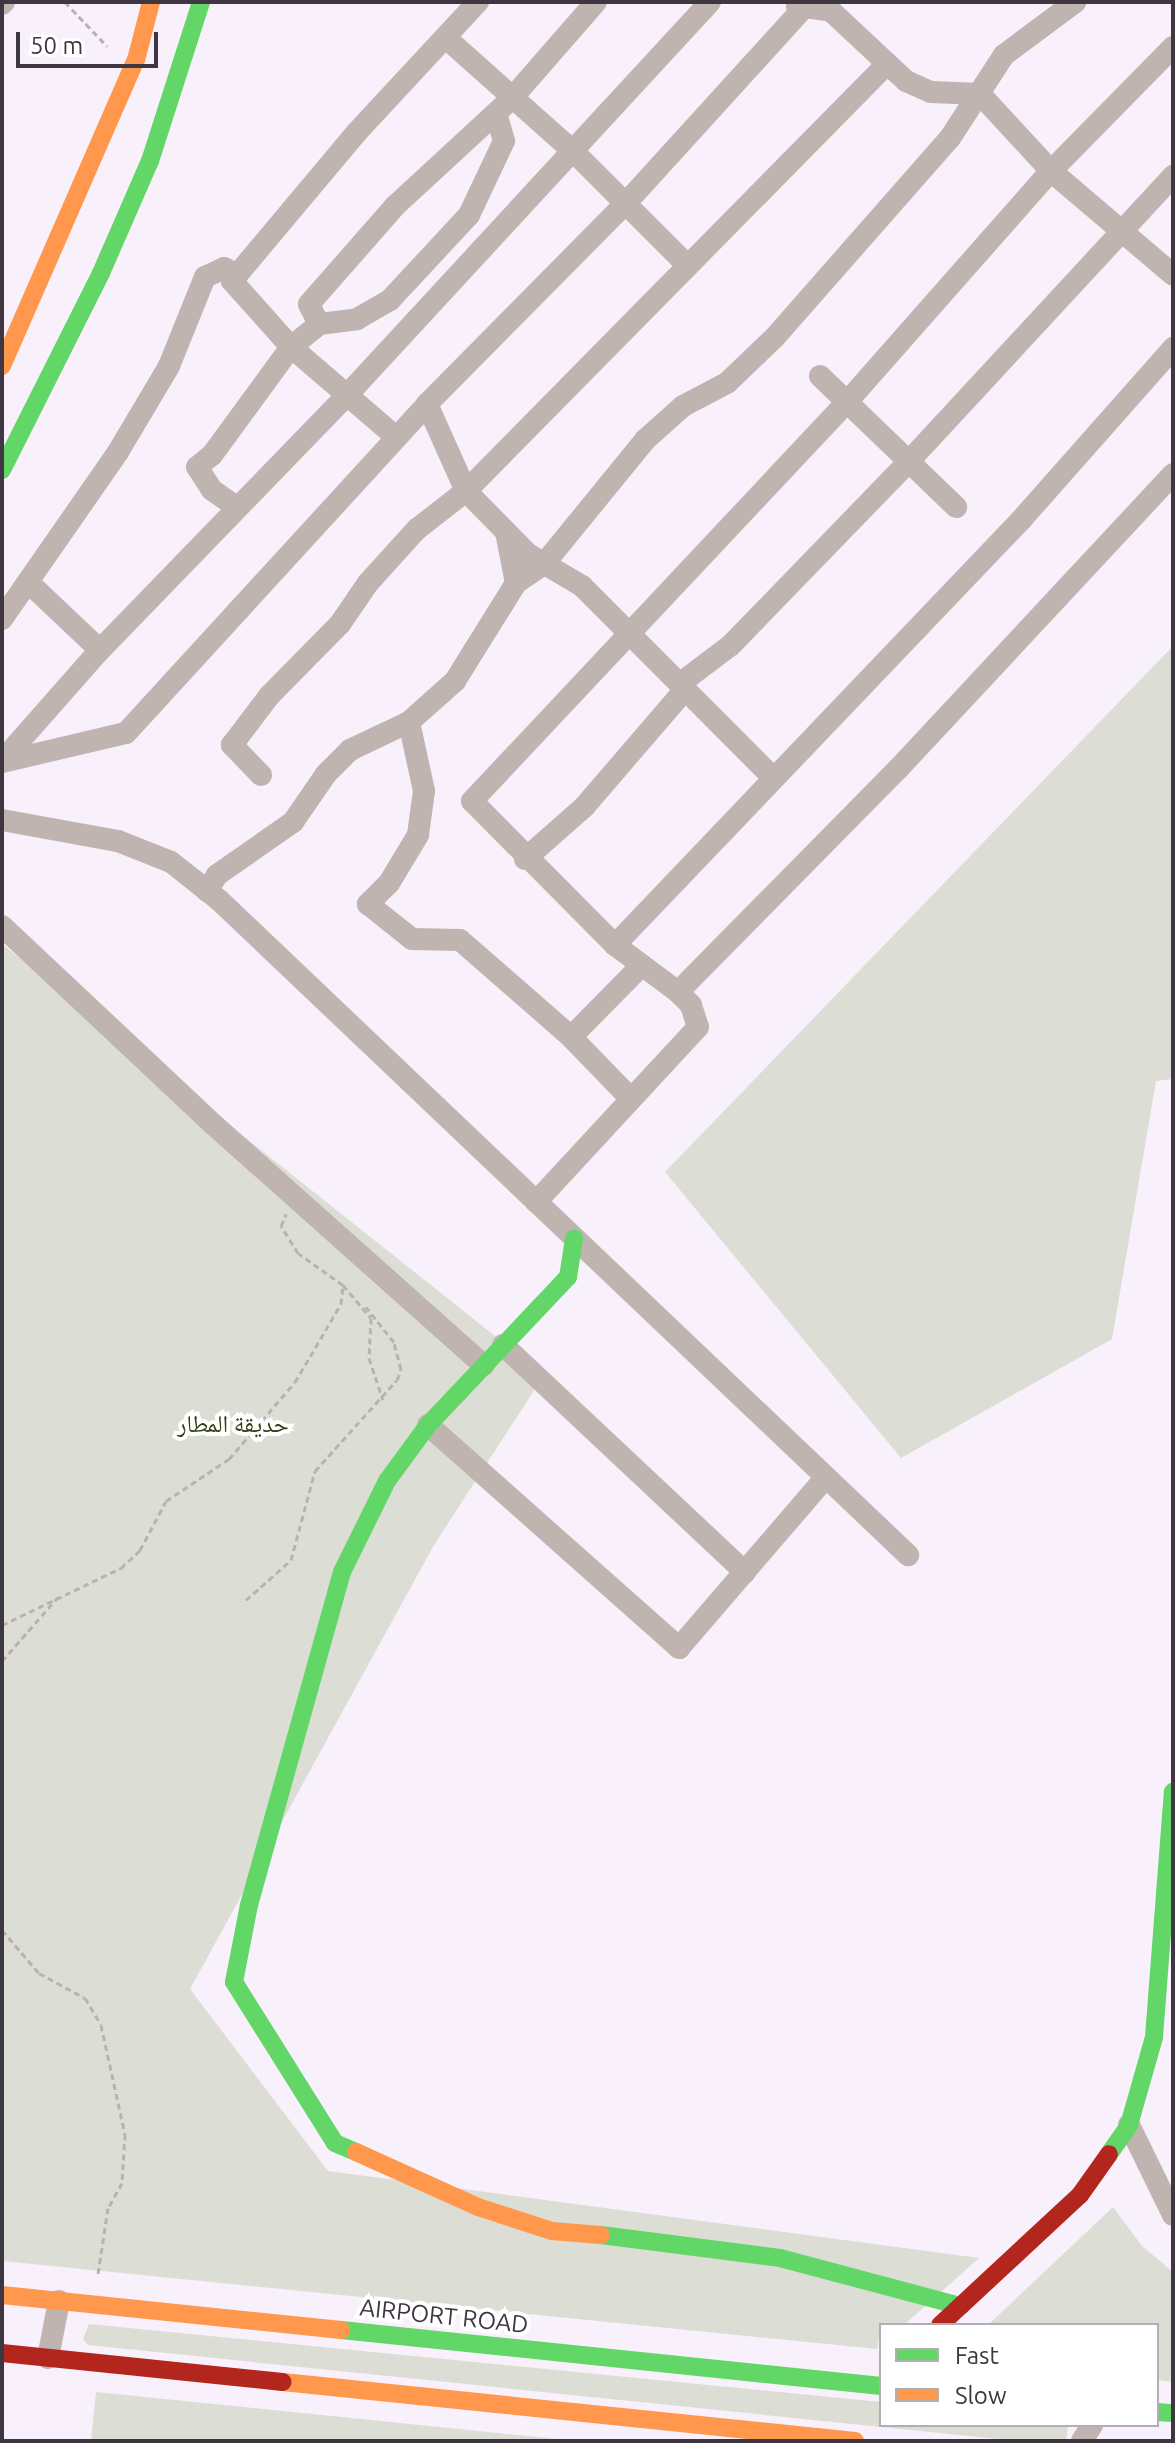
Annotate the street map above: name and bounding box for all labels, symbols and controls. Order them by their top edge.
scale bar [20,16,162,66]
text: 50 m [30,32,83,59]
park label: حديقة المطار [177,1410,289,1438]
street label: AIRPORT ROAD [358,2293,530,2339]
legend [879,2323,1159,2427]
text: Fast [955,2342,999,2369]
text: Slow [955,2382,1007,2409]

